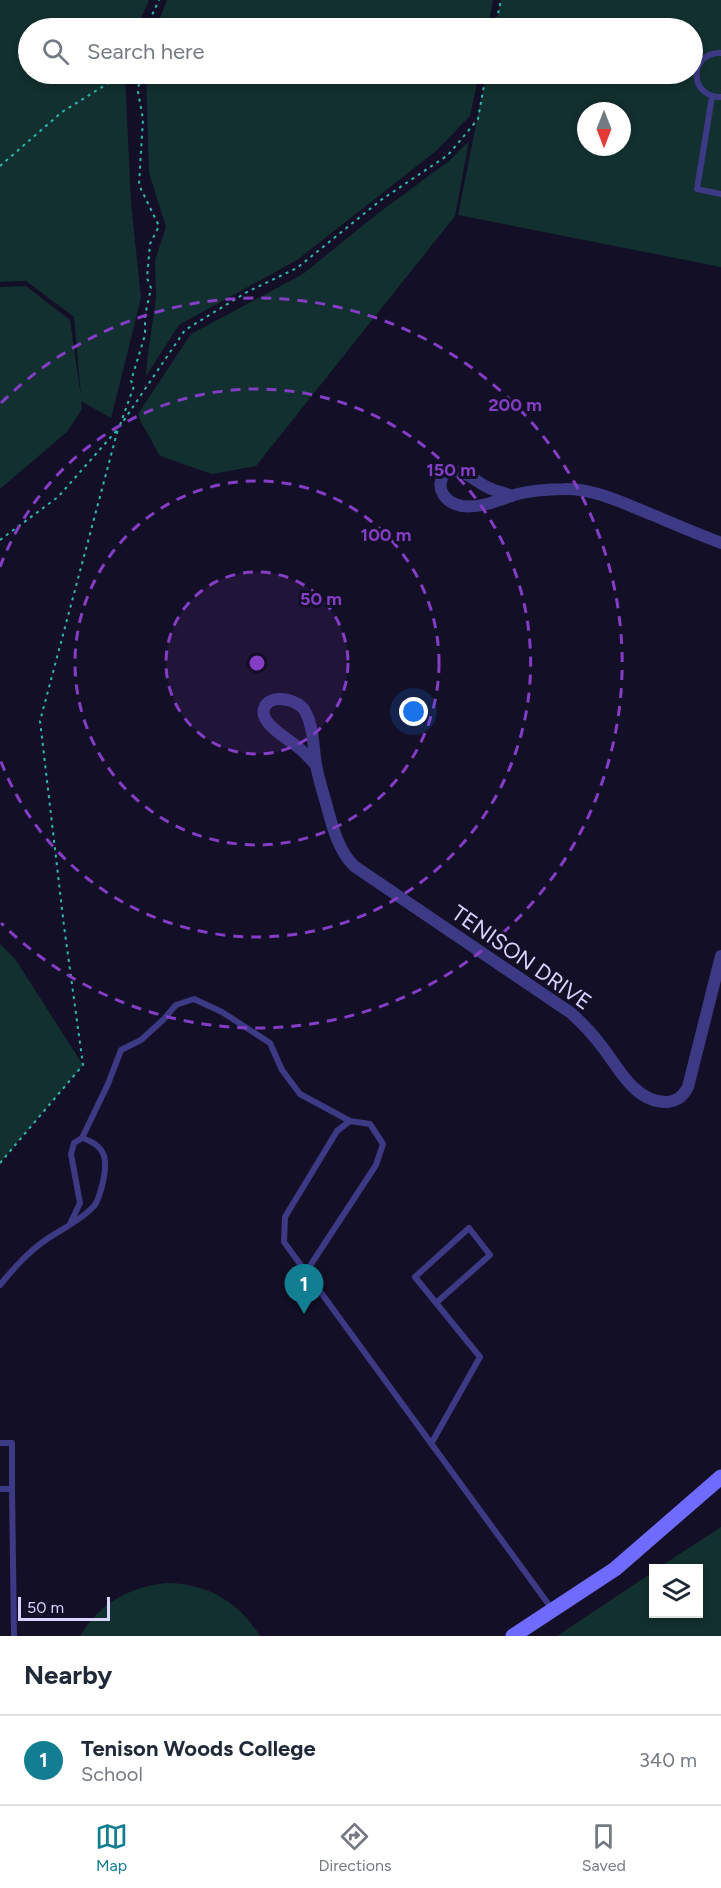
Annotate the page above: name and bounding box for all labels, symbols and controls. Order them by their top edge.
search box [18,18,703,84]
icon: search [39,35,72,68]
text: Search here [87,38,205,65]
north arrow [577,102,631,156]
text: 200 m [488,394,542,416]
text: 150 m [426,459,476,481]
text: 100 m [361,524,411,546]
text: 50 m [300,588,342,610]
centre of rings [247,653,267,673]
your location [399,697,428,726]
street label: TENISON DRIVE [447,899,597,1016]
pin: 1 [284,1264,324,1314]
map controls [649,1564,703,1618]
button: layers [649,1564,703,1618]
scale bar [18,1594,110,1622]
text: 50 m [27,1598,64,1617]
text: Nearby [24,1659,112,1691]
text: Tenison Woods College [81,1735,316,1762]
text: 1 [39,1748,48,1772]
text: 340 m [639,1748,697,1772]
text: School [81,1762,143,1786]
tab: Map [95,1820,128,1875]
tab: Directions [318,1820,391,1875]
tab: Saved [582,1820,626,1875]

